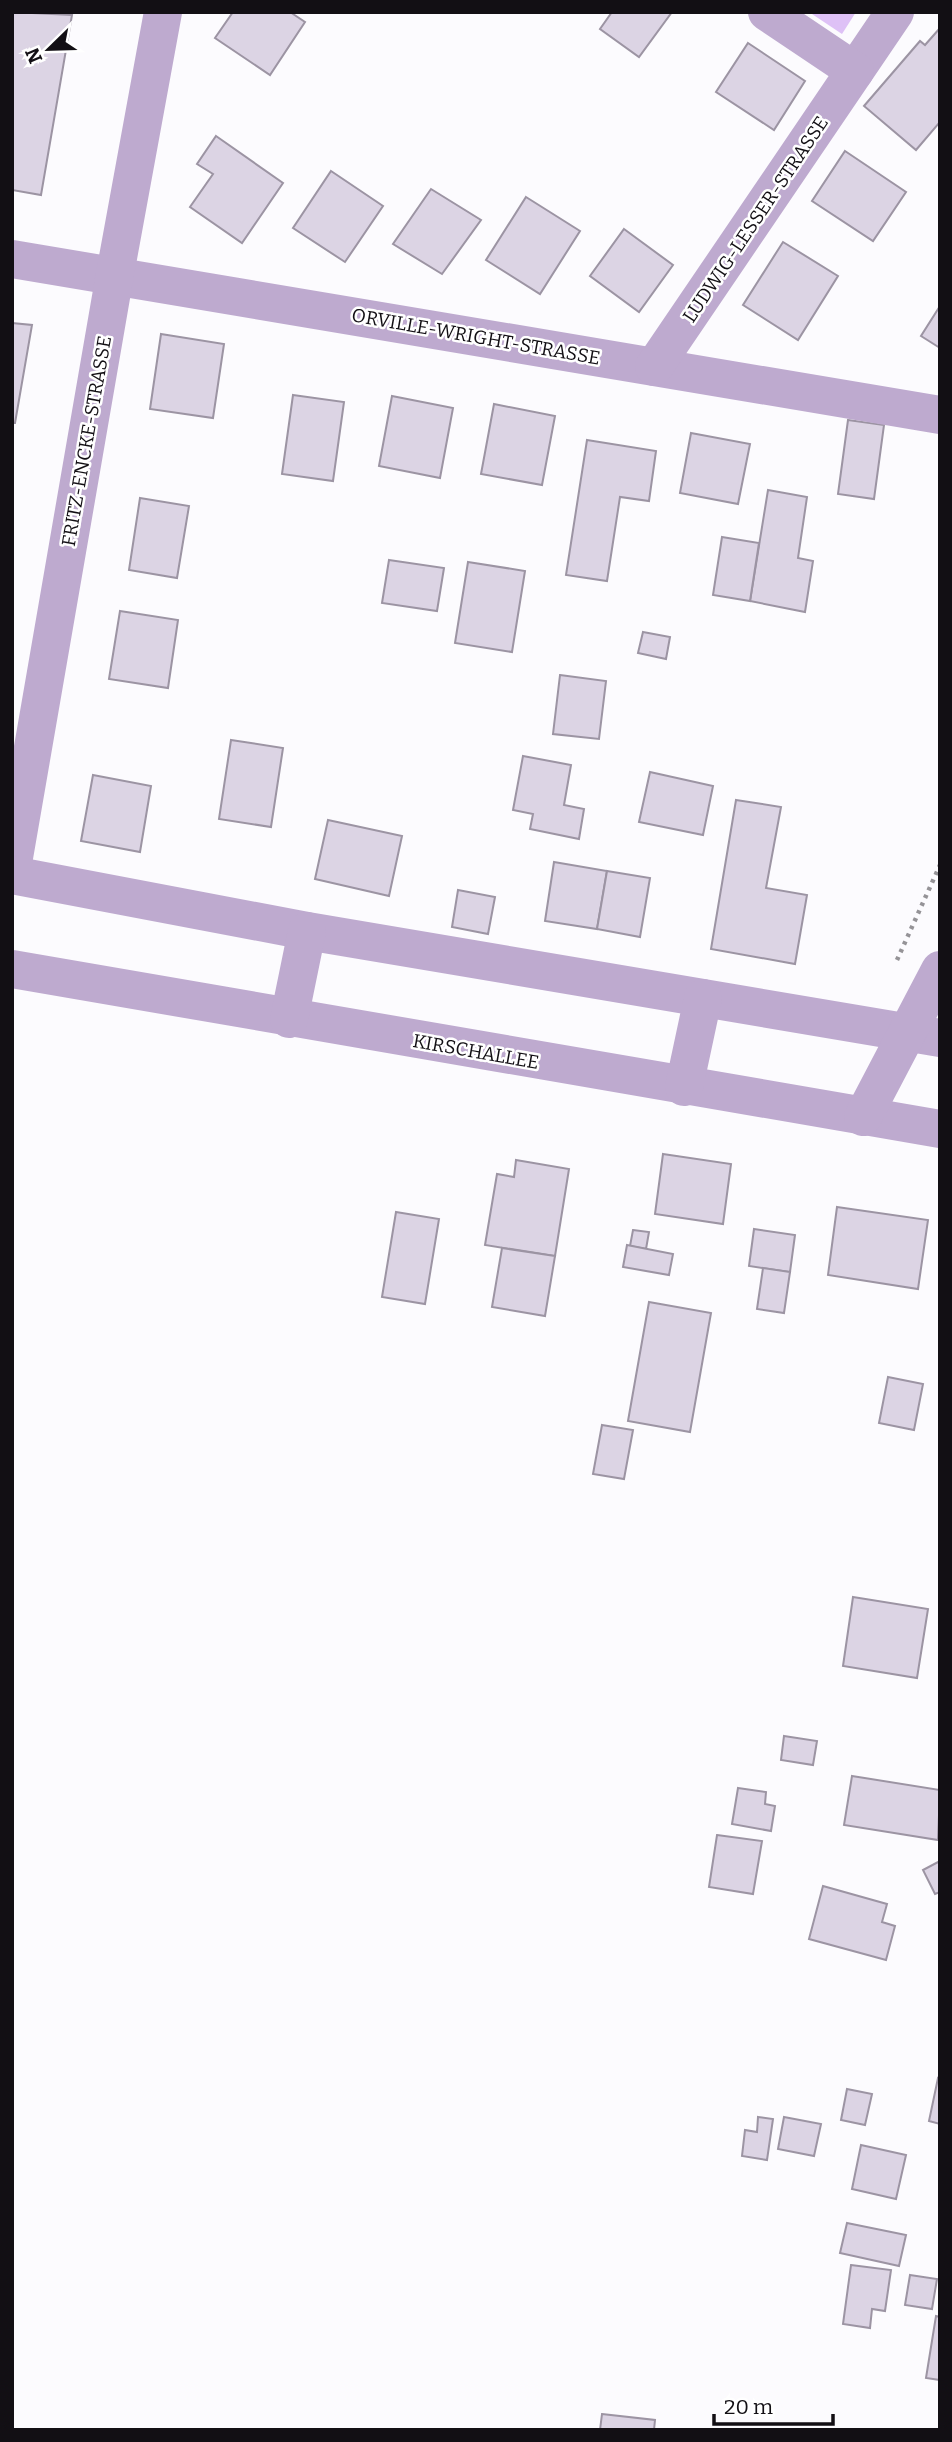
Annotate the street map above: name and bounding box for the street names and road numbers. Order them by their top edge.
street label: LUDWIG-LESSER-STRASSE [678,112,833,327]
street label: ORVILLE-WRIGHT-STRASSE [350,303,602,370]
street label: FRITZ-ENCKE-STRASSE [57,334,116,548]
street label: KIRSCHALLEE [411,1029,541,1074]

